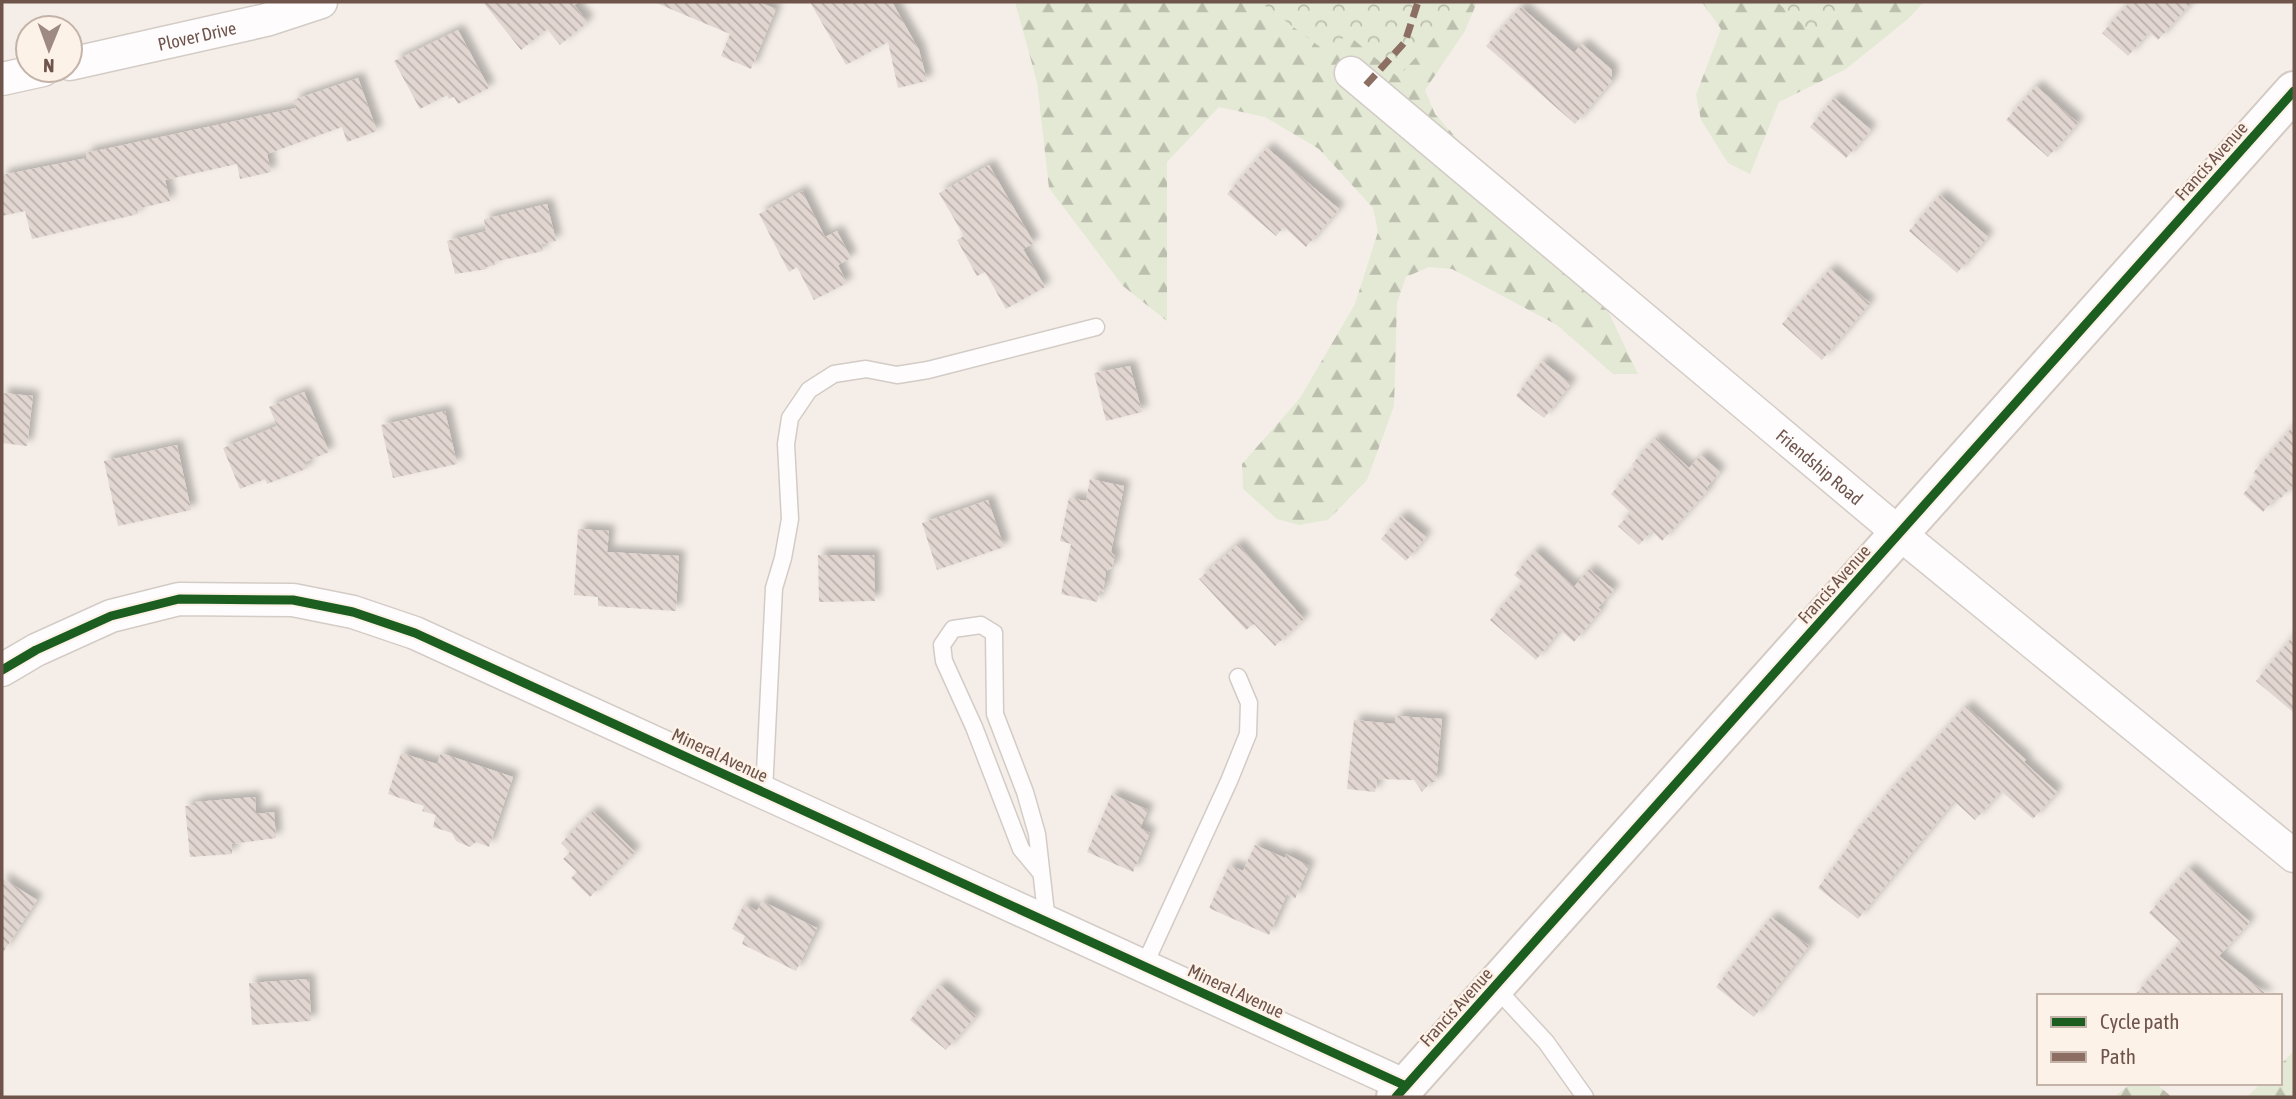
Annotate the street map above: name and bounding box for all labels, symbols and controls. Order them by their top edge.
north arrow [14,14,84,84]
street label: Plover Drive [156,17,238,55]
text: N [43,55,55,77]
street label: Francis Avenue [2170,117,2252,205]
street label: Friendship Road [1772,424,1867,509]
street label: Francis Avenue [1793,540,1875,628]
street label: Mineral Avenue [669,724,771,786]
street label: Mineral Avenue [1185,960,1287,1022]
street label: Francis Avenue [1415,963,1497,1051]
legend [2037,994,2282,1085]
text: Cycle path [2100,1009,2179,1033]
text: Path [2100,1044,2136,1068]

